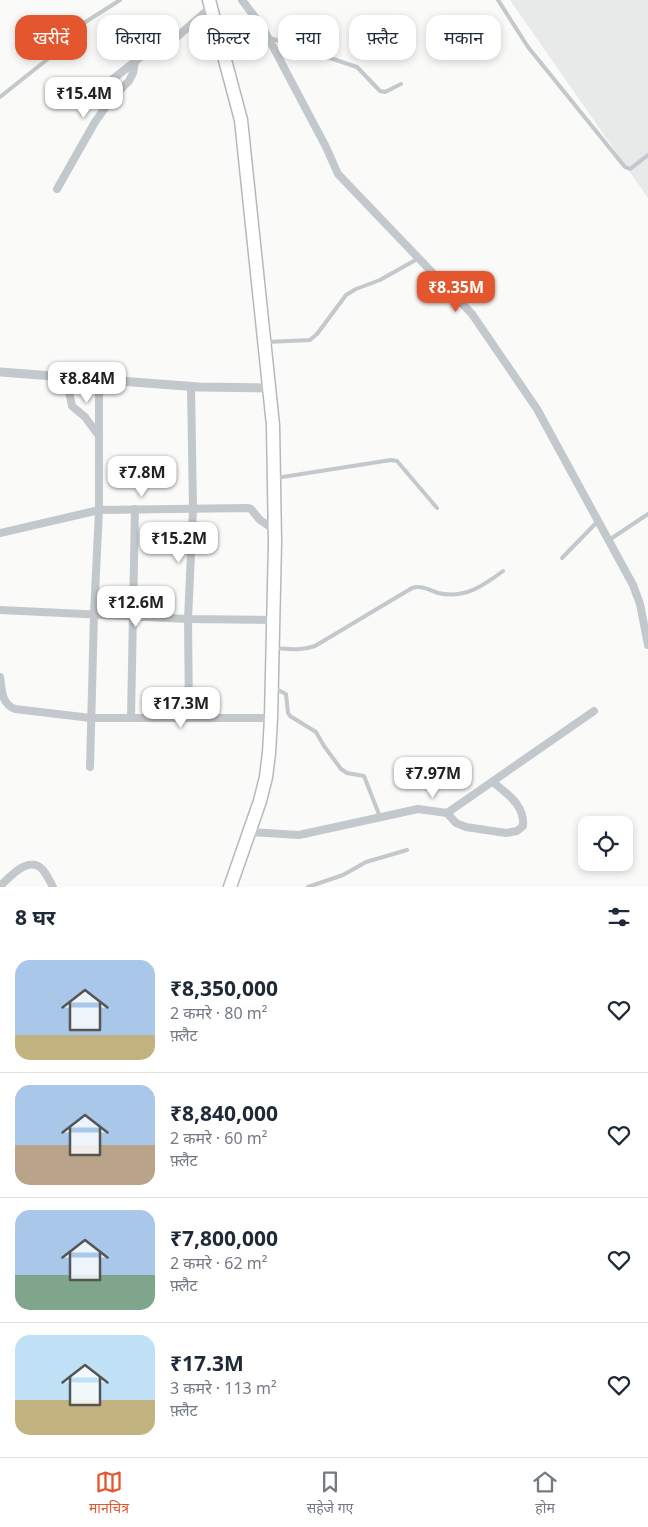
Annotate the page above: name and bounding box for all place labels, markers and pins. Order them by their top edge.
pin: ₹15.4M [43,76,125,119]
pin: ₹8.35M [415,270,497,313]
pin: ₹8.84M [46,362,128,404]
pin: ₹7.8M [107,456,177,498]
pin: ₹15.2M [138,522,220,564]
pin: ₹12.6M [95,586,177,628]
pin: ₹17.3M [140,686,222,729]
pin: ₹7.97M [392,756,474,799]

